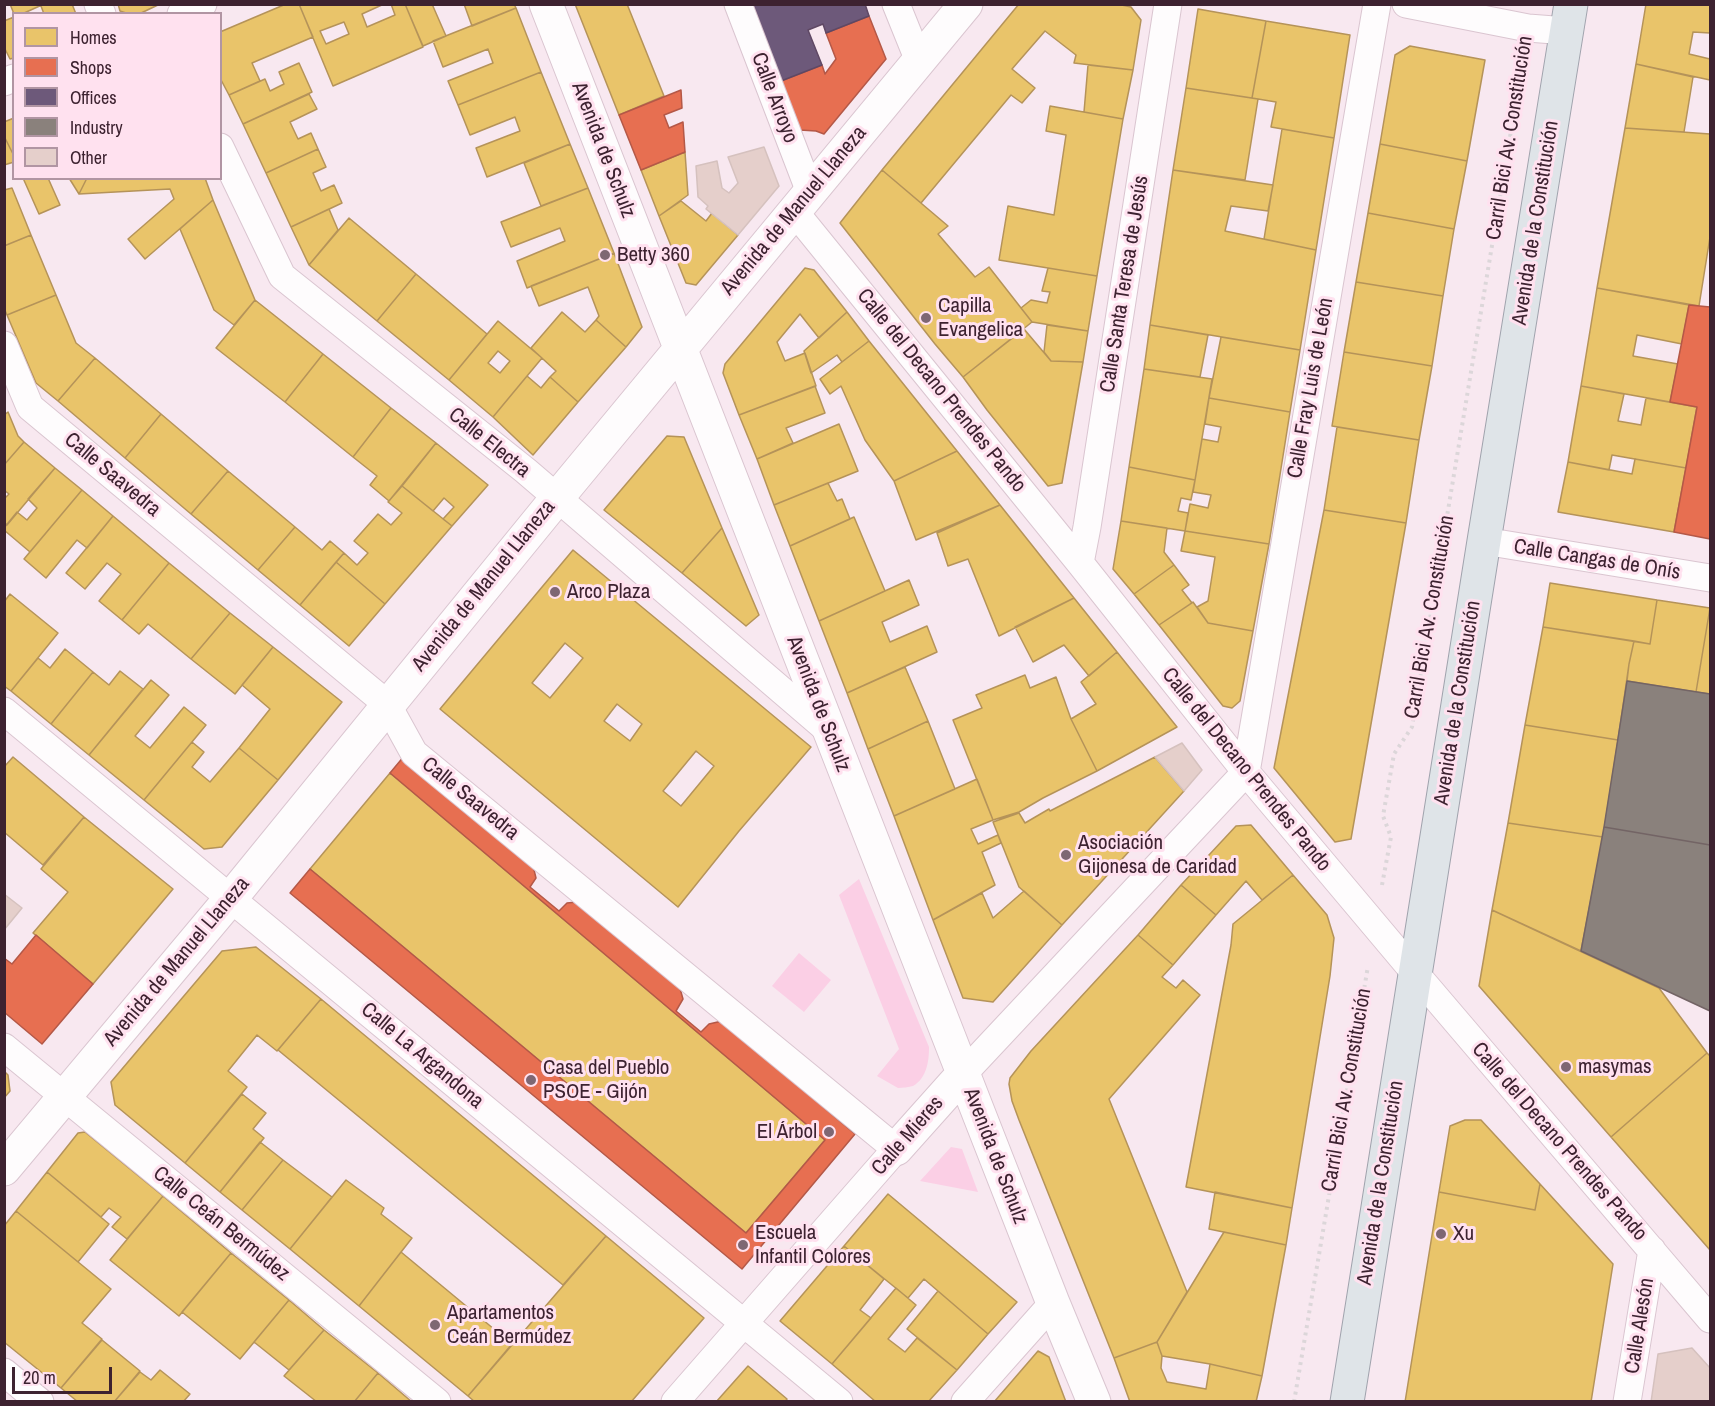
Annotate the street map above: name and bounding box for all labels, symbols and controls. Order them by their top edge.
legend [12,12,222,180]
text: Homes [70,25,117,50]
street label: Carril Bici Av. Constitución [1481,34,1539,242]
street label: Calle Arroyo [745,49,803,147]
text: Shops [70,55,112,80]
street label: Avenida de Schulz [566,79,640,221]
text: Offices [70,85,117,110]
text: Industry [70,115,123,140]
street label: Avenida de la Constitución [1507,119,1565,327]
street label: Avenida de Manuel Llaneza [716,121,872,301]
text: Other [70,145,107,170]
street label: Calle Santa Teresa de Jesús [1095,174,1155,394]
place label: Betty 360 [617,242,690,268]
marker: Betty 360 [598,248,612,262]
street label: Calle del Decano Prendes Pando [851,284,1031,498]
place label: Capilla Evangelica [938,293,1023,343]
street label: Calle Fray Luis de León [1283,296,1339,480]
marker: Capilla Evangelica [919,311,933,325]
street label: Calle Electra [443,402,535,484]
street label: Calle Saavedra [59,428,165,522]
street label: Avenida de Manuel Llaneza [407,495,561,677]
street label: Carril Bici Av. Constitución [1400,513,1460,721]
street label: Calle Cangas de Onís [1512,534,1682,586]
place label: Arco Plaza [567,579,650,605]
marker: Arco Plaza [548,585,562,599]
street label: Avenida de la Constitución [1429,599,1487,807]
street label: Avenida de Schulz [781,633,855,775]
street label: Calle del Decano Prendes Pando [1156,663,1336,877]
street label: Calle Saavedra [416,752,524,846]
place label: Asociación Gijonesa de Caridad [1078,830,1237,880]
marker: Asociación Gijonesa de Caridad [1059,848,1073,862]
street label: Avenida de Manuel Llaneza [99,872,255,1052]
street label: Carril Bici Av. Constitución [1317,986,1377,1194]
street label: Calle La Argandona [356,997,488,1115]
street label: Calle del Decano Prendes Pando [1466,1038,1652,1246]
place label: masymas [1578,1054,1652,1080]
place label: Casa del Pueblo PSOE - Gijón [543,1055,669,1105]
marker: masymas [1559,1060,1573,1074]
marker: Casa del Pueblo PSOE - Gijón [524,1073,538,1087]
street label: Avenida de la Constitución [1352,1079,1410,1287]
street label: Avenida de Schulz [958,1085,1032,1227]
street label: Calle Mieres [867,1091,949,1181]
place label: El Árbol [757,1119,817,1145]
marker: El Árbol [822,1125,836,1139]
street label: Calle Ceán Bermúdez [148,1161,294,1287]
place label: Escuela Infantil Colores [755,1220,871,1270]
place label: Xu [1453,1221,1474,1247]
marker: Xu [1434,1227,1448,1241]
marker: Escuela Infantil Colores [736,1238,750,1252]
street label: Calle Alesón [1620,1276,1660,1376]
place label: Apartamentos Ceán Bermúdez [447,1300,571,1350]
marker: Apartamentos Ceán Bermúdez [428,1318,442,1332]
scale bar [15,1355,116,1393]
text: 20 m [23,1365,56,1390]

